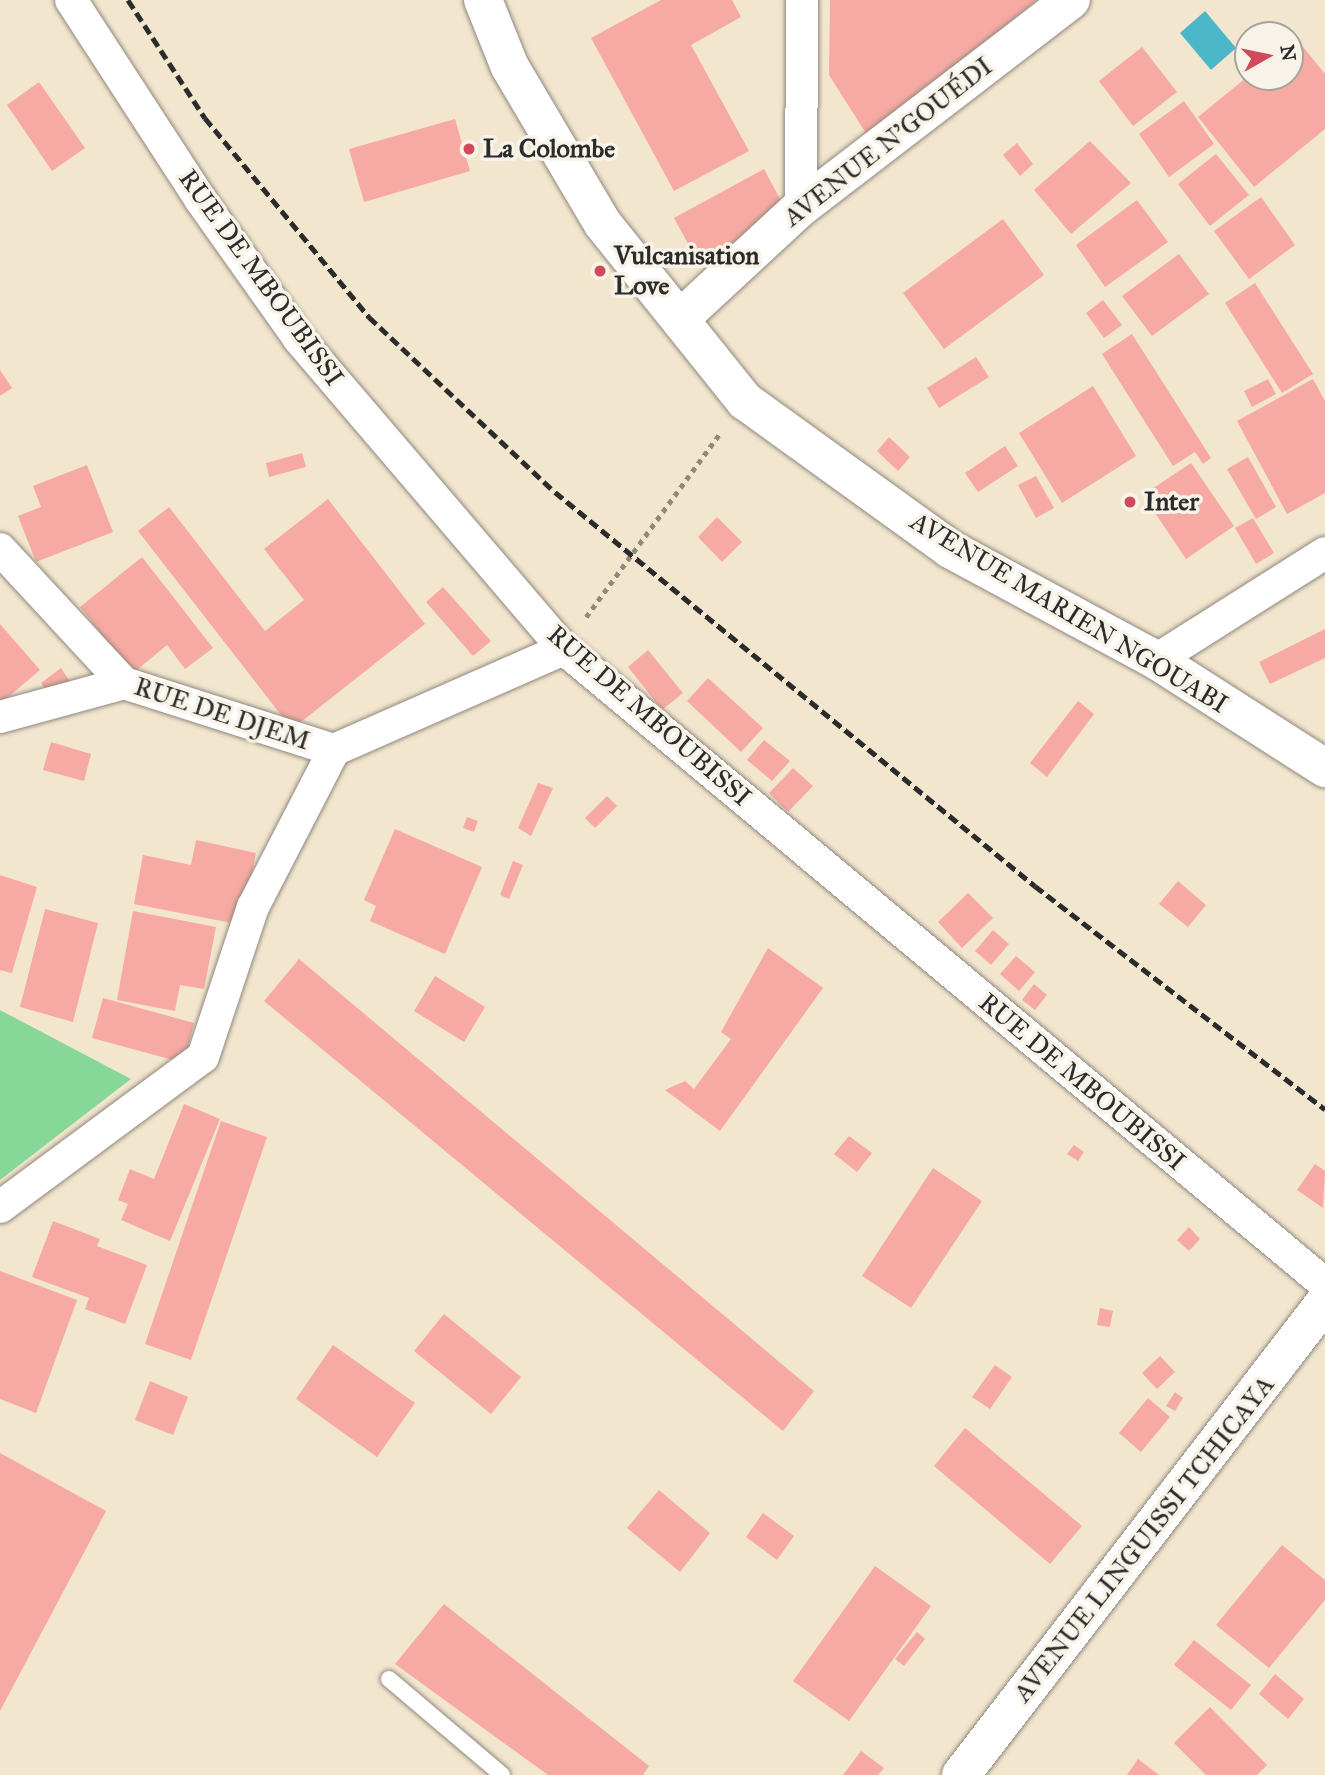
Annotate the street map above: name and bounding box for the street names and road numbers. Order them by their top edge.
street label: AVENUE N'GOUÉDI [777,51,999,233]
street label: RUE DE MBOUBISSI [172,164,350,392]
street label: AVENUE MARIEN NGOUABI [905,506,1233,720]
street label: RUE DE MBOUBISSI [541,619,757,813]
street label: RUE DE DJEM [130,671,314,757]
street label: RUE DE MBOUBISSI [972,987,1192,1177]
street label: AVENUE LINGUISSI TCHICAYA [1007,1370,1281,1708]

